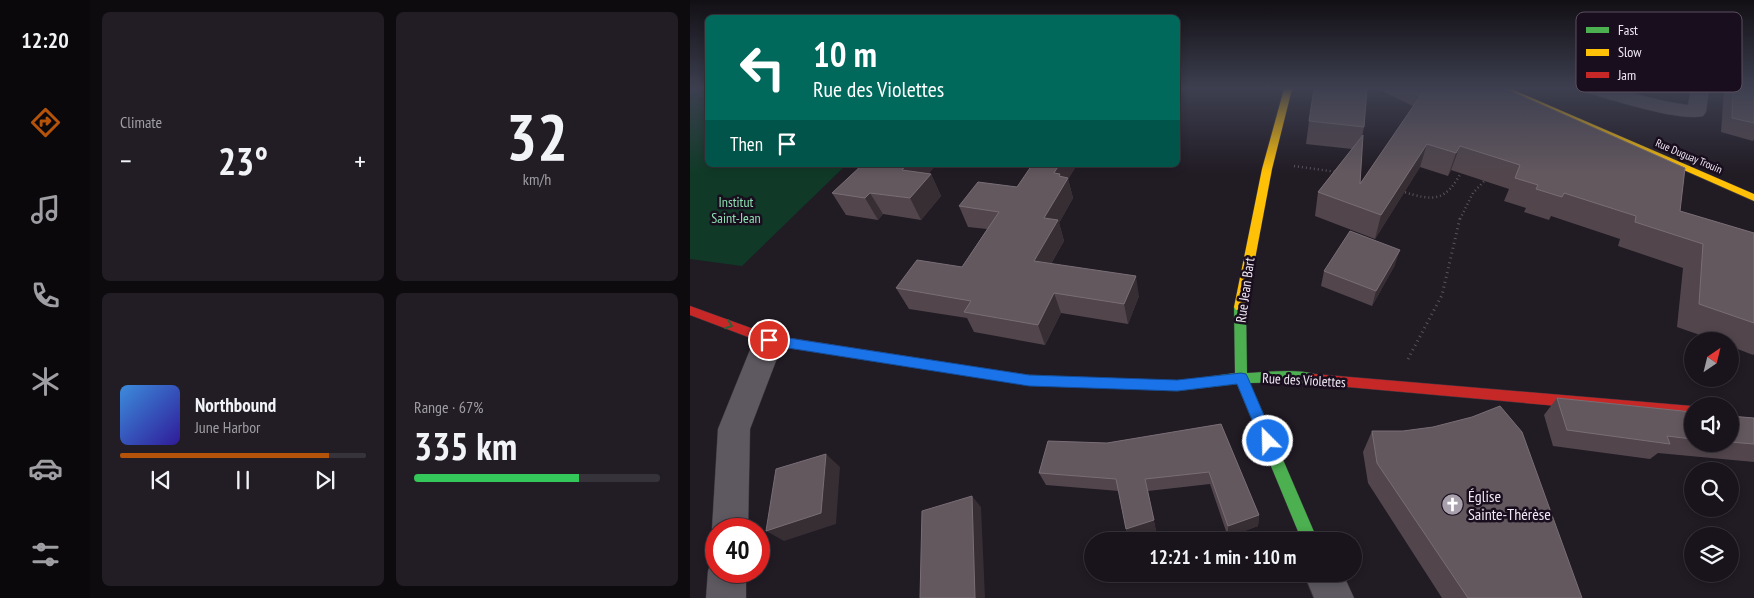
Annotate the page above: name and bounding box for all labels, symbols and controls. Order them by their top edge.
legend [1576,12,1742,92]
text: Fast [1618,21,1638,39]
text: 12:20 [21,26,69,54]
text: 10 m [813,31,877,77]
icon: left [730,35,795,100]
text: Slow [1618,43,1642,61]
text: Jam [1617,66,1636,84]
text: Rue des Violettes [813,75,944,103]
text: 32 [506,94,568,178]
icon: directions [28,105,63,140]
text: Climate [120,112,162,132]
icon: arrive [773,130,801,158]
text: Then [730,132,763,156]
text: 23° [218,136,268,185]
street label: Rue Duguay Trouin [1654,136,1725,176]
text: − [120,142,132,179]
text: + [354,142,366,179]
text: km/h [523,169,551,189]
icon: music [28,192,63,227]
park label: Institut Saint-Jean [711,193,761,227]
street label: Rue Jean Bart [1232,256,1258,324]
icon: phone [28,278,63,313]
one-way arrow [725,319,733,329]
pin [748,319,790,361]
icon: arrive [755,326,783,354]
north arrow [1684,332,1739,388]
map controls [1684,332,1739,582]
icon: climate [28,364,63,399]
street label: Rue des Violettes [1262,369,1346,391]
text: Northbound [195,393,276,417]
text: Range · 67% [414,397,483,417]
button: sound [1684,397,1739,452]
position arrow [1241,414,1293,466]
text: June Harbor [195,417,260,437]
text: 335 km [414,421,517,470]
icon: car [28,451,63,486]
button: search [1684,462,1739,517]
icon: previous [147,466,175,494]
icon: pause [229,466,257,494]
icon: next [311,466,339,494]
place label: Église Sainte-Thérèse [1468,486,1551,524]
church icon: Église Sainte-Thérèse [1440,493,1464,517]
speed limit sign: 40 [705,518,770,583]
button: layers [1684,527,1739,582]
icon: filters [28,537,63,572]
text: 12:21 · 1 min · 110 m [1150,545,1296,569]

